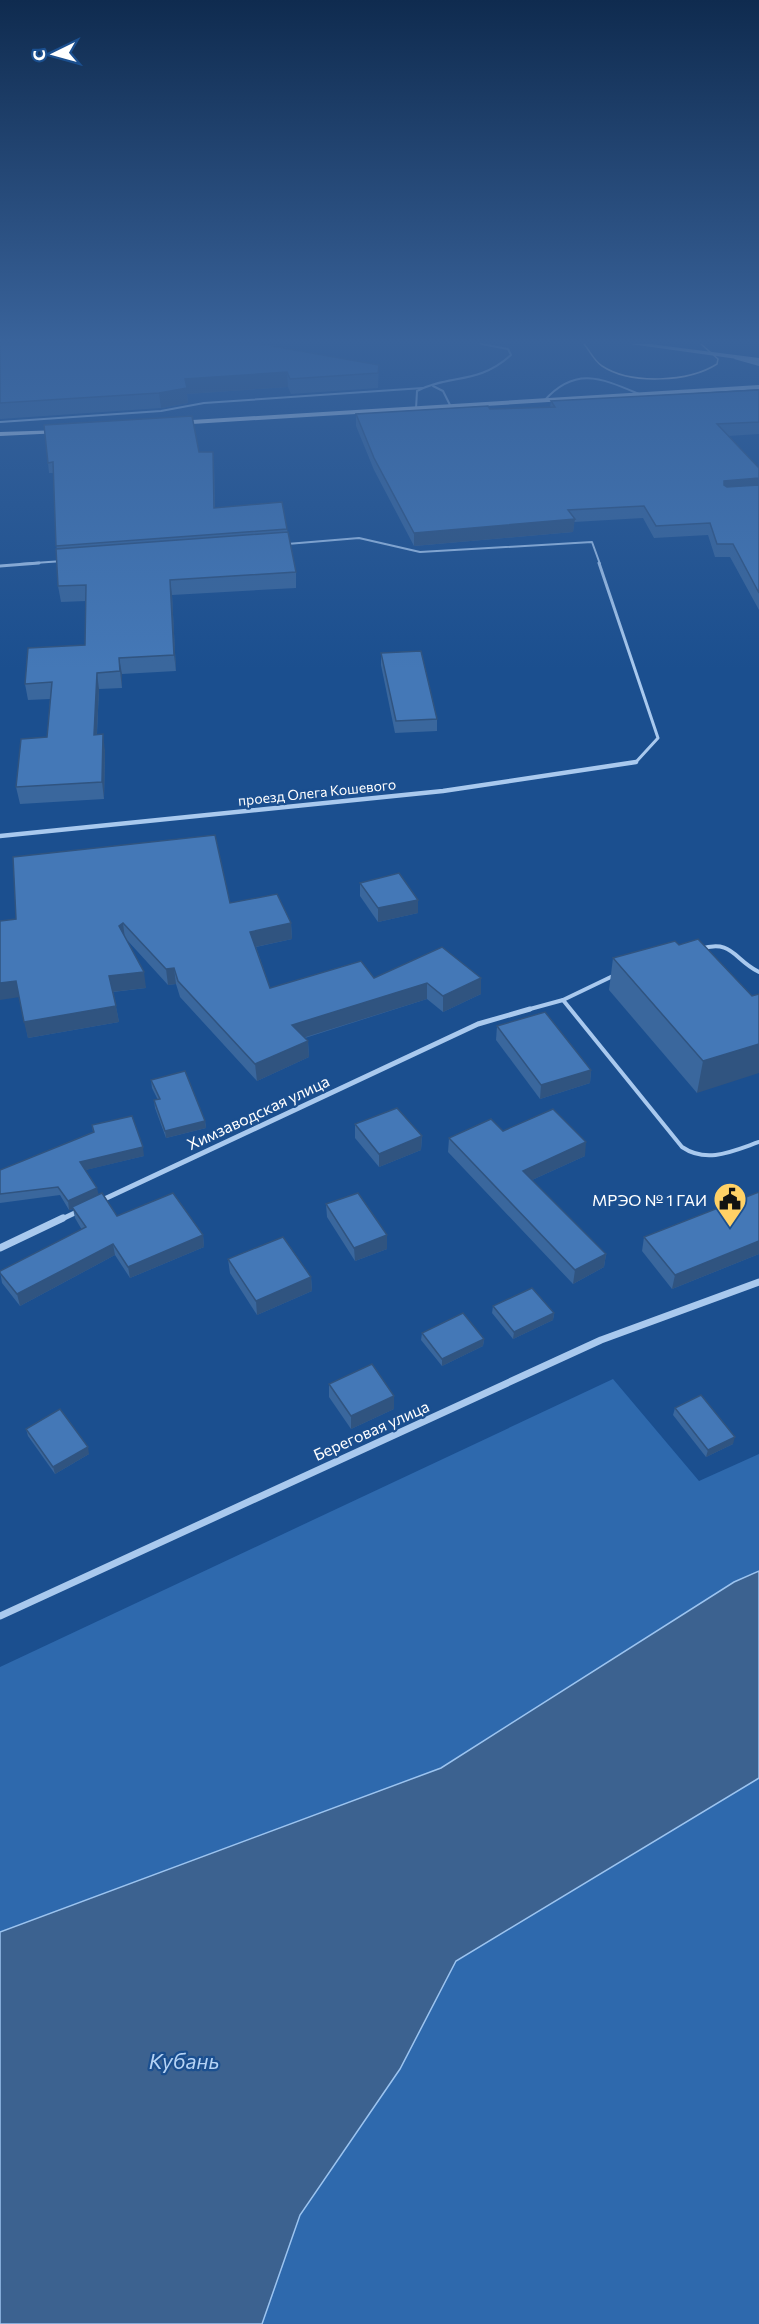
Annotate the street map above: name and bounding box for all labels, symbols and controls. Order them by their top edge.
north arrow [24,24,84,84]
text: С [29,49,48,62]
street label: проезд Олега Кошевого [237,775,397,809]
street label: Химзаводская улица [184,1071,332,1153]
public building icon: МРЭО № 1 ГАИ [712,1181,748,1228]
place label: МРЭО № 1 ГАИ [592,1190,707,1209]
street label: Береговая улица [310,1396,432,1464]
water label: Кубань [149,2048,219,2073]

